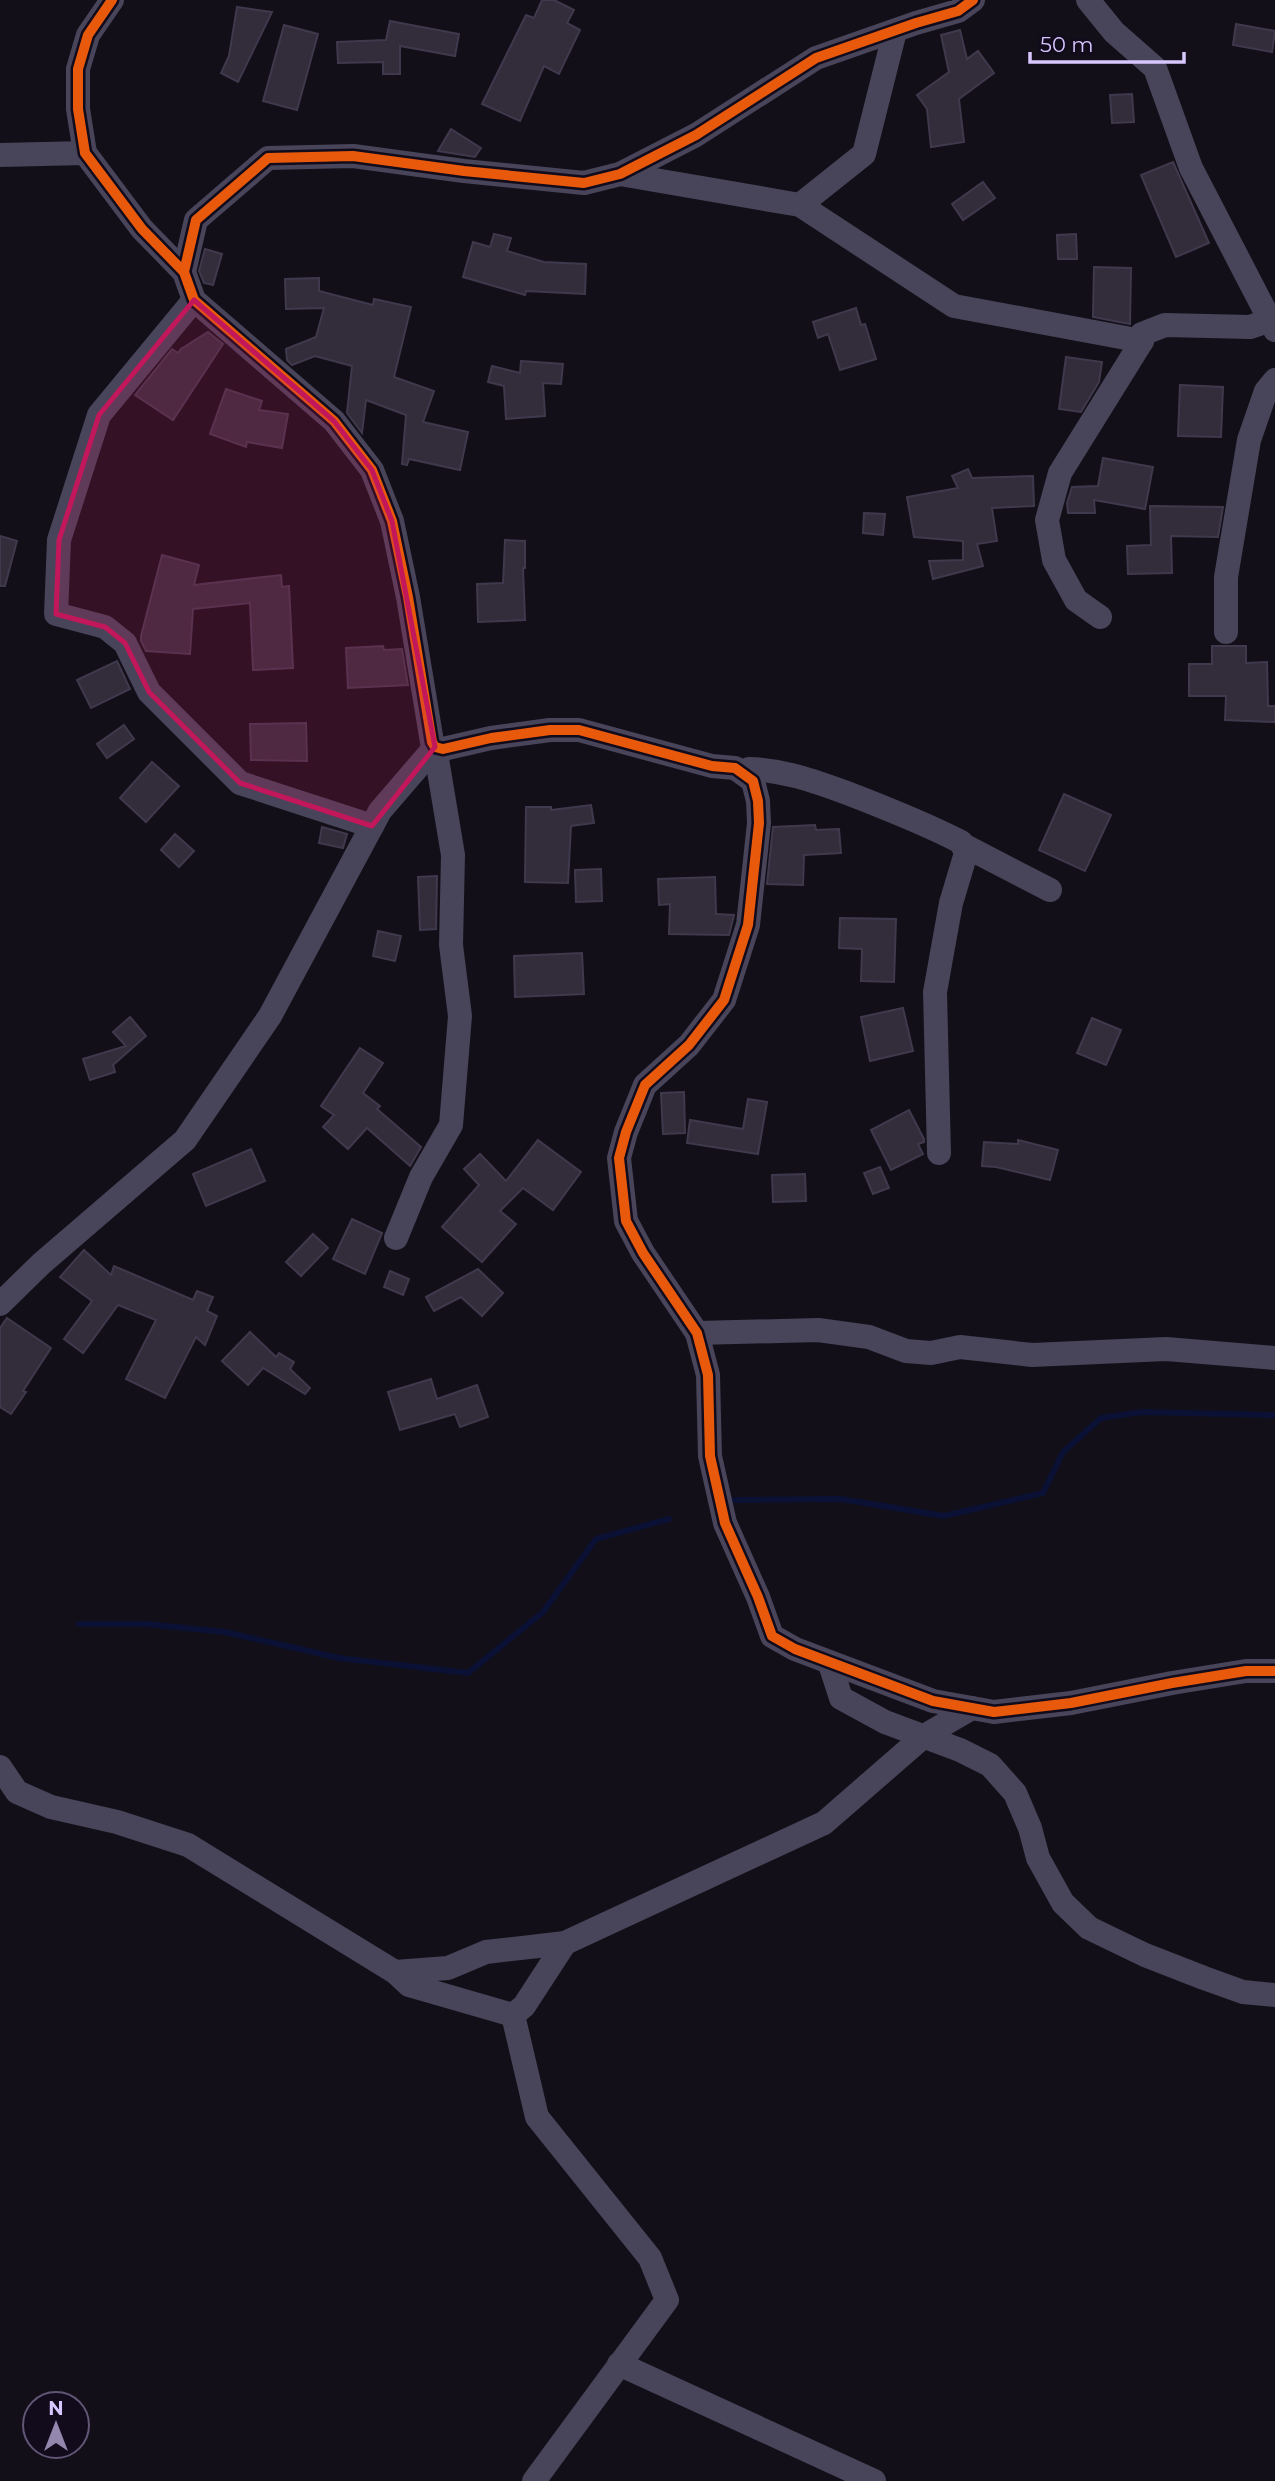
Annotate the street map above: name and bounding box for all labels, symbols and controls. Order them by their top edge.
scale bar [1030,21,1184,65]
text: 50 m [1040,32,1094,57]
north arrow [21,2390,91,2460]
text: N [48,2397,64,2420]

